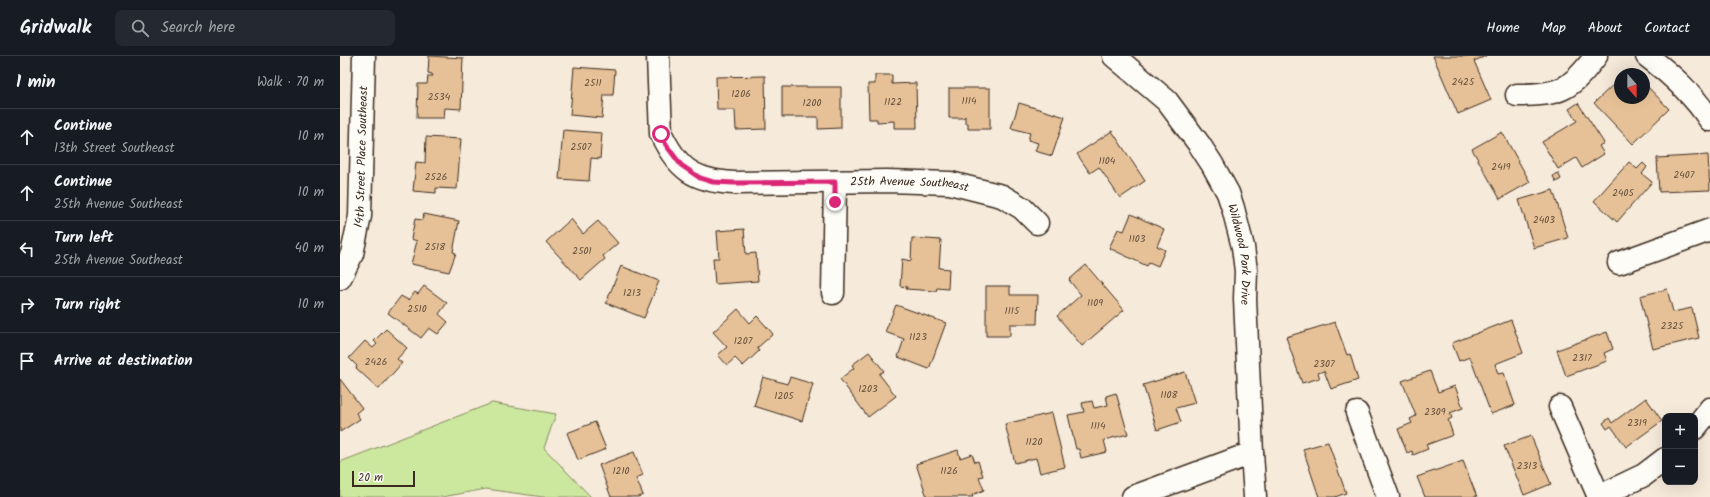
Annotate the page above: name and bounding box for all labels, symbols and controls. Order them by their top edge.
search box [115,10,395,46]
text: Gridwalk [20,13,91,43]
text: Search here [161,16,235,40]
icon: search [129,17,151,39]
text: Home [1486,17,1520,39]
text: Map [1542,17,1566,39]
text: About [1588,17,1622,39]
text: Contact [1644,17,1690,39]
north arrow [1614,68,1650,104]
text: 1 min [16,69,55,96]
text: Walk · 70 m [257,72,324,93]
house number: 2425 [1452,74,1475,90]
house number: 2511 [584,75,602,91]
street label: 14th Street Place Southeast [349,85,373,229]
house number: 1206 [731,86,751,102]
house number: 2534 [428,89,451,105]
house number: 1114 [962,93,977,109]
house number: 1122 [884,94,902,110]
house number: 1200 [803,95,821,111]
text: Continue [54,114,112,138]
route start [652,125,670,143]
icon: ahead [16,126,38,148]
text: 10 m [298,126,324,147]
text: 13th Street Southeast [54,138,174,159]
house number: 2507 [571,139,592,155]
house number: 1104 [1099,153,1116,169]
house number: 2419 [1491,159,1511,175]
house number: 2407 [1674,167,1695,183]
house number: 2526 [425,169,447,185]
text: Continue [54,170,112,194]
street label: 25th Avenue Southeast [850,172,971,197]
icon: ahead [16,182,38,204]
text: 10 m [298,182,324,203]
house number: 2405 [1612,185,1634,201]
route end [826,193,844,211]
text: 25th Avenue Southeast [54,194,183,215]
street label: Wildwood Park Drive [1222,202,1255,306]
house number: 2403 [1533,212,1555,228]
text: Turn left [54,226,114,250]
house number: 1103 [1129,231,1146,247]
icon: left [16,238,38,260]
text: 40 m [295,238,324,259]
house number: 2518 [425,239,446,255]
house number: 2501 [572,243,592,259]
text: 25th Avenue Southeast [54,250,183,271]
house number: 1213 [623,285,641,301]
text: Turn right [54,293,121,317]
icon: right [16,294,38,316]
text: 10 m [298,294,324,315]
house number: 1109 [1087,295,1103,311]
house number: 2510 [407,301,427,317]
house number: 1115 [1005,303,1020,319]
house number: 2325 [1661,318,1684,334]
house number: 1123 [909,329,927,345]
house number: 1207 [734,333,753,349]
text: Arrive at destination [54,349,193,373]
icon: arrive [16,350,38,372]
house number: 2317 [1572,350,1592,366]
house number: 2426 [365,354,387,370]
house number: 2307 [1313,356,1335,372]
house number: 1203 [858,381,878,397]
house number: 1108 [1160,387,1179,403]
house number: 1205 [774,388,794,404]
house number: 2309 [1424,404,1446,420]
map controls [1662,413,1698,485]
button: + [1662,413,1698,449]
house number: 2319 [1627,415,1647,431]
house number: 1114 [1091,418,1106,434]
house number: 1120 [1025,434,1043,450]
button: − [1662,449,1698,485]
house number: 2313 [1517,458,1537,474]
house number: 1210 [612,463,630,479]
house number: 1126 [940,463,958,479]
scale bar [352,469,415,488]
text: 20 m [358,469,383,487]

